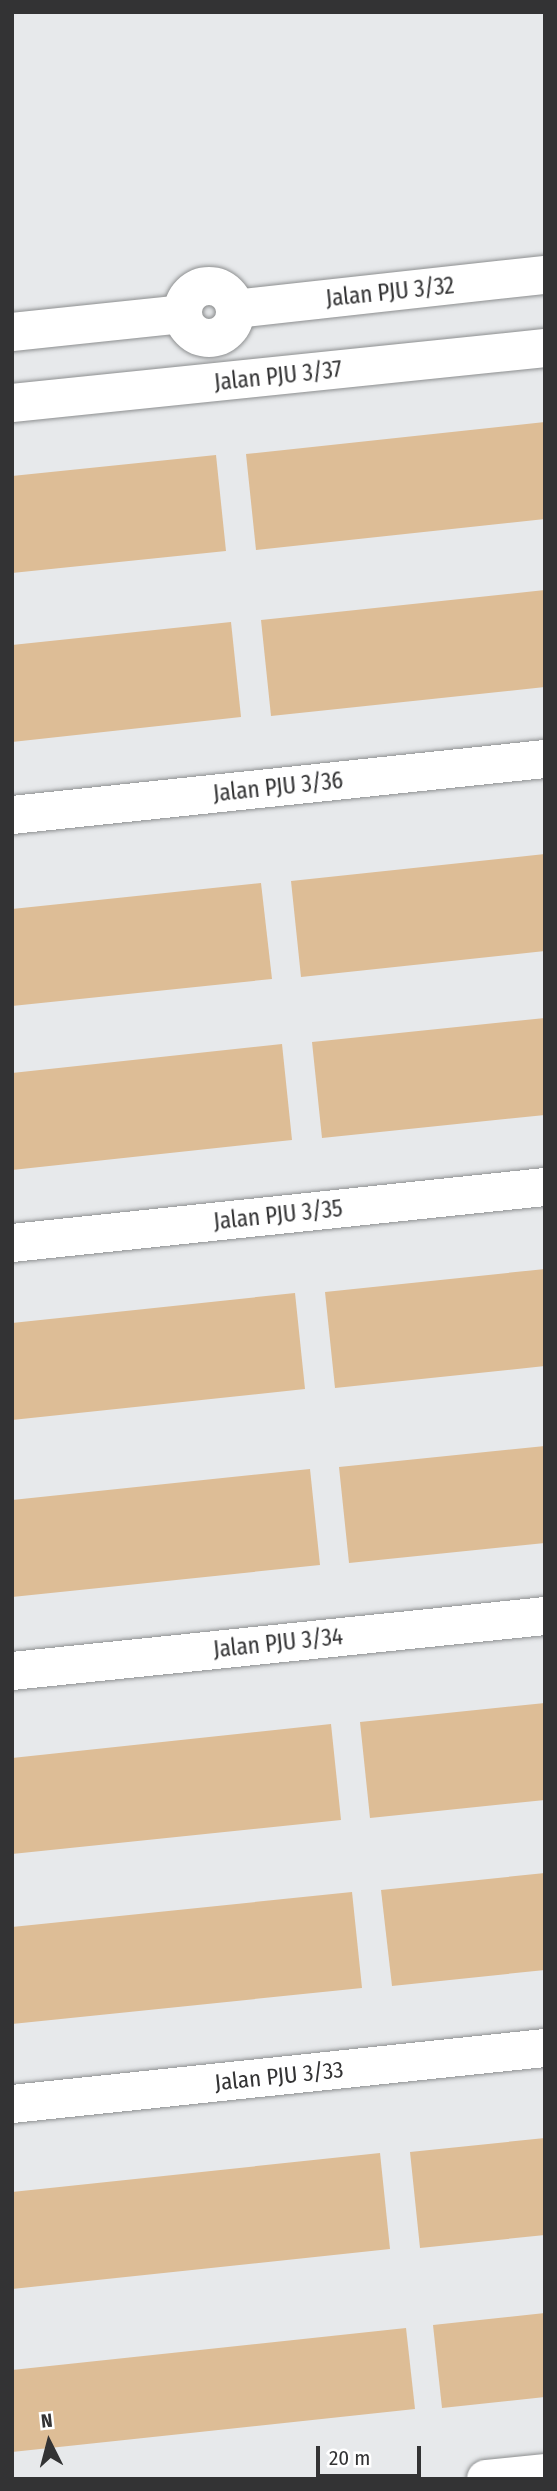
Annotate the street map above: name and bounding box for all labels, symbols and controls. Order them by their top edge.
street label: Jalan PJU 3/32 [324,272,456,312]
street label: Jalan PJU 3/37 [213,356,343,396]
street label: Jalan PJU 3/36 [212,766,344,808]
street label: Jalan PJU 3/35 [212,1195,344,1235]
street label: Jalan PJU 3/34 [212,1622,344,1664]
street label: Jalan PJU 3/33 [213,2056,345,2096]
north arrow [14,2407,84,2477]
text: N [40,2409,54,2433]
scale bar [319,2432,424,2476]
text: 20 m [329,2445,370,2471]

